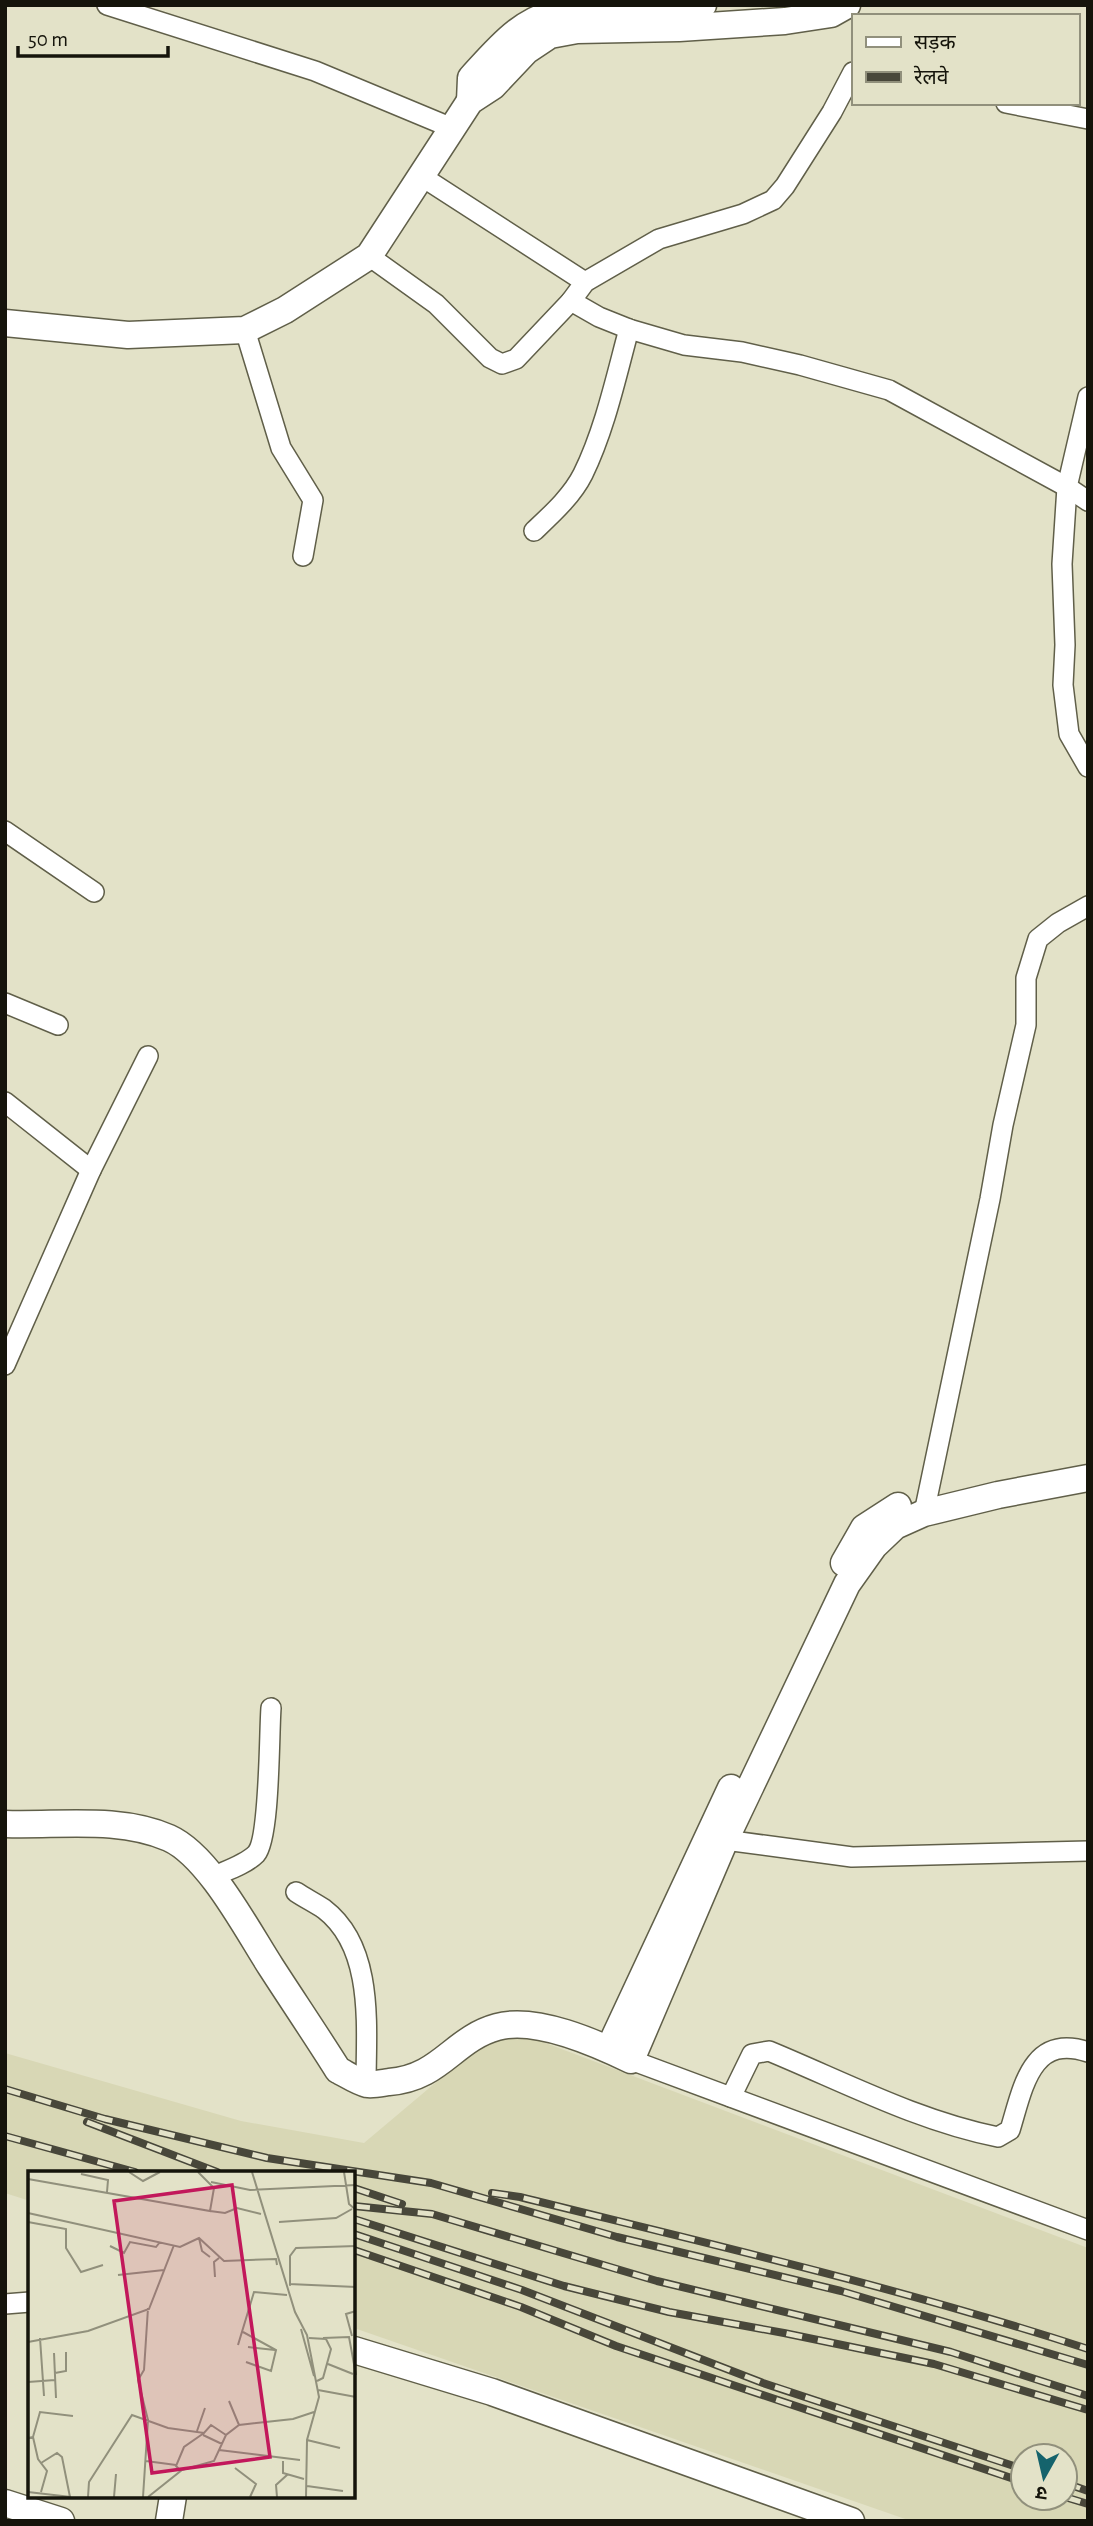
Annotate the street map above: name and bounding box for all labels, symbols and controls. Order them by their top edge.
scale bar [18,14,168,58]
legend [852,14,1079,105]
text: 50 m [28,29,68,50]
text: सड़क [914,32,956,53]
text: रेलवे [913,65,949,88]
inset map [28,2171,355,2498]
north arrow [1009,2442,1079,2512]
text: उ [1034,2482,1049,2503]

